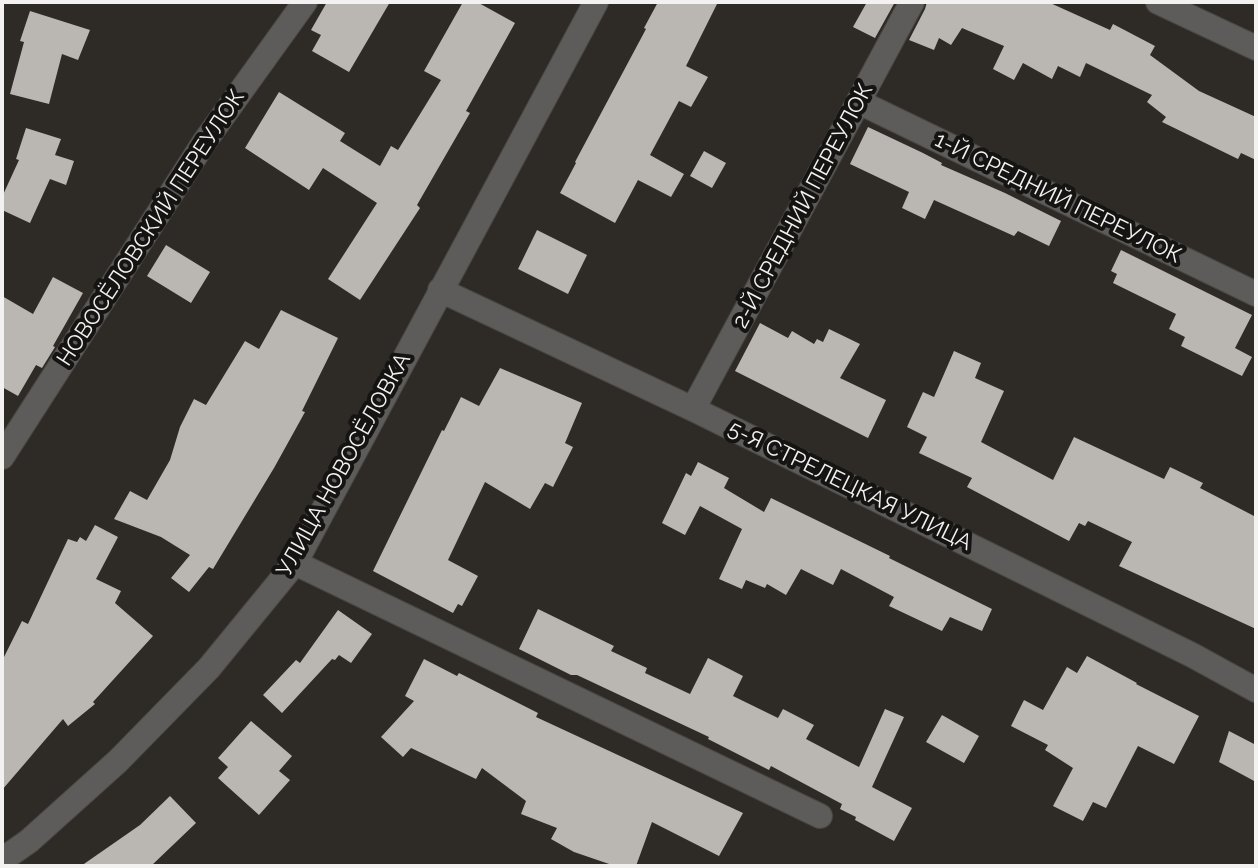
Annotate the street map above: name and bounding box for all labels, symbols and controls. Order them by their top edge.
street label: 2-Й СРЕДНИЙ ПЕРЕУЛОК [727,79,879,333]
street label: НОВОСЁЛОВСКИЙ ПЕРЕУЛОК [52,85,250,371]
street label: 1-Й СРЕДНИЙ ПЕРЕУЛОК [930,127,1186,269]
street label: УЛИЦА НОВОСЁЛОВКА [272,349,416,581]
street label: 5-Я СТРЕЛЕЦКАЯ УЛИЦА [724,415,976,557]

